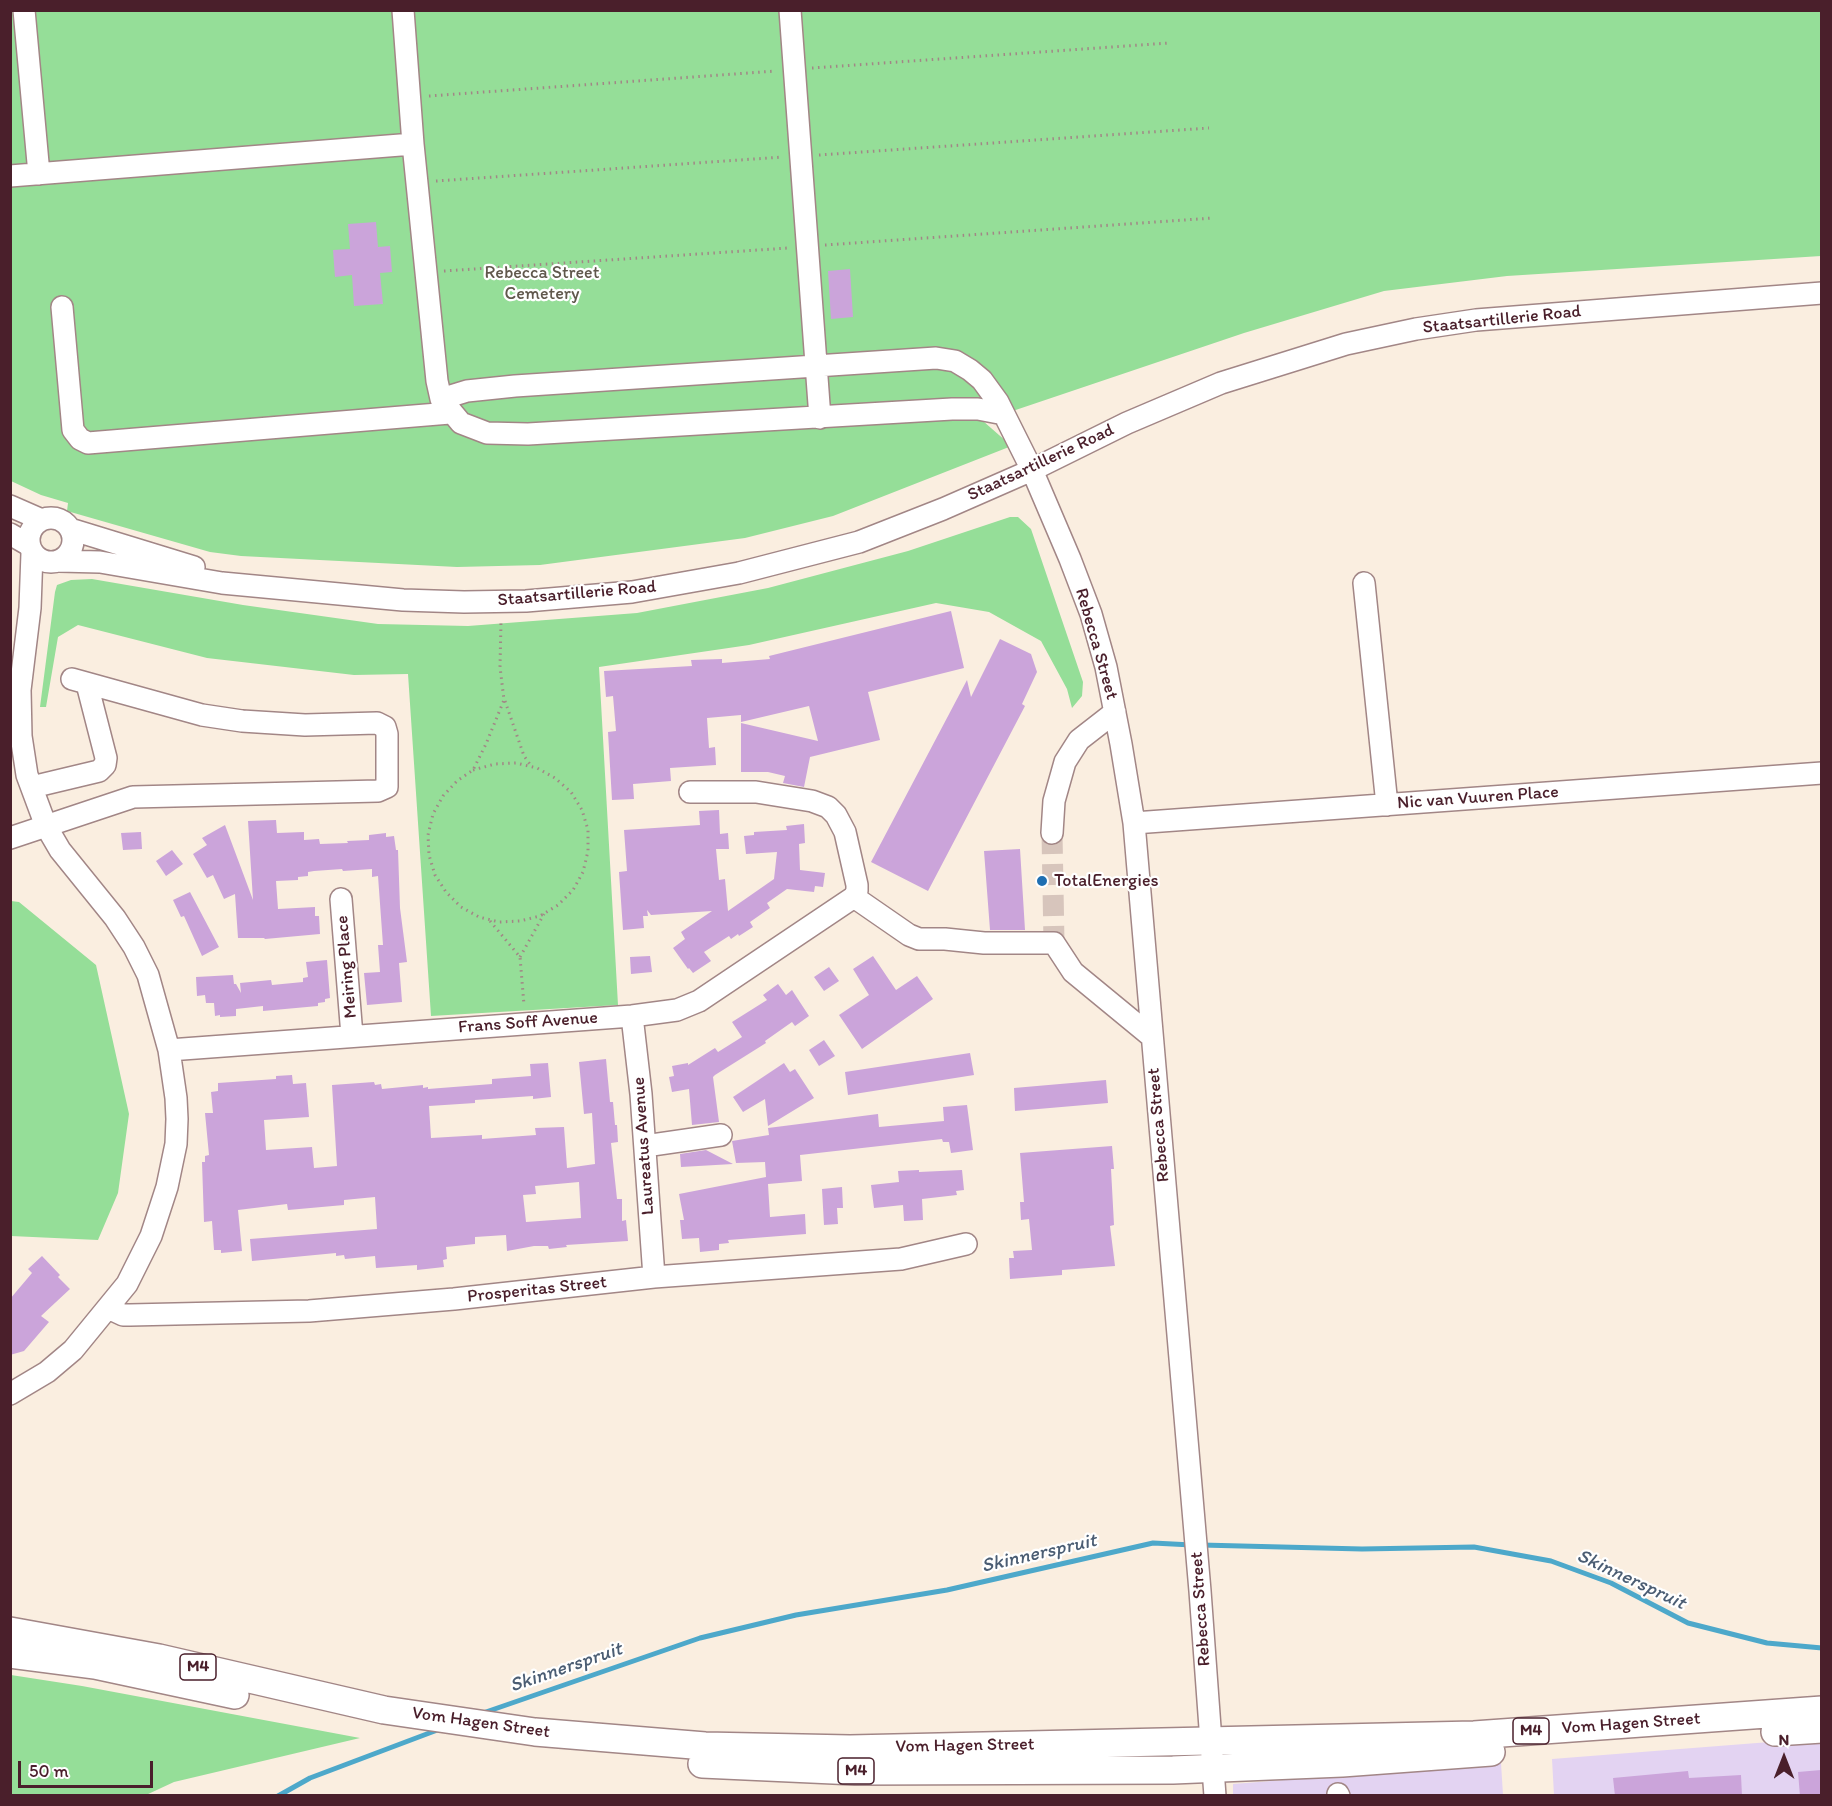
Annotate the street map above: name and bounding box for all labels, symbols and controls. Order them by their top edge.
park label: Rebecca Street Cemetery [485,262,599,304]
street label: Staatsartillerie Road [1422,301,1582,339]
street label: Staatsartillerie Road [964,420,1118,506]
street label: Staatsartillerie Road [497,576,657,612]
street label: Rebecca Street [1070,586,1122,702]
street label: Nic van Vuuren Place [1397,782,1559,814]
place label: TotalEnergies [1054,870,1159,892]
marker: TotalEnergies [1035,874,1049,888]
street label: Meiring Place [332,915,362,1019]
street label: Frans Soff Avenue [457,1007,599,1039]
street label: Rebecca Street [1143,1067,1175,1183]
street label: Laureatus Avenue [628,1076,660,1216]
street label: Prosperitas Street [466,1272,608,1308]
water label: Skinnerspruit [979,1529,1099,1579]
water label: Skinnerspruit [1573,1544,1689,1616]
street label: Rebecca Street [1186,1551,1216,1667]
water label: Skinnerspruit [507,1638,625,1698]
road number: M4 [180,1654,216,1680]
street label: Vom Hagen Street [411,1703,551,1743]
street label: Vom Hagen Street [1561,1708,1701,1740]
road number: M4 [1513,1718,1549,1744]
north arrow [1754,1728,1814,1788]
text: N [1779,1730,1789,1749]
street label: Vom Hagen Street [895,1734,1035,1758]
scale bar [21,1749,156,1787]
road number: M4 [838,1758,874,1784]
text: 50 m [29,1760,69,1782]

